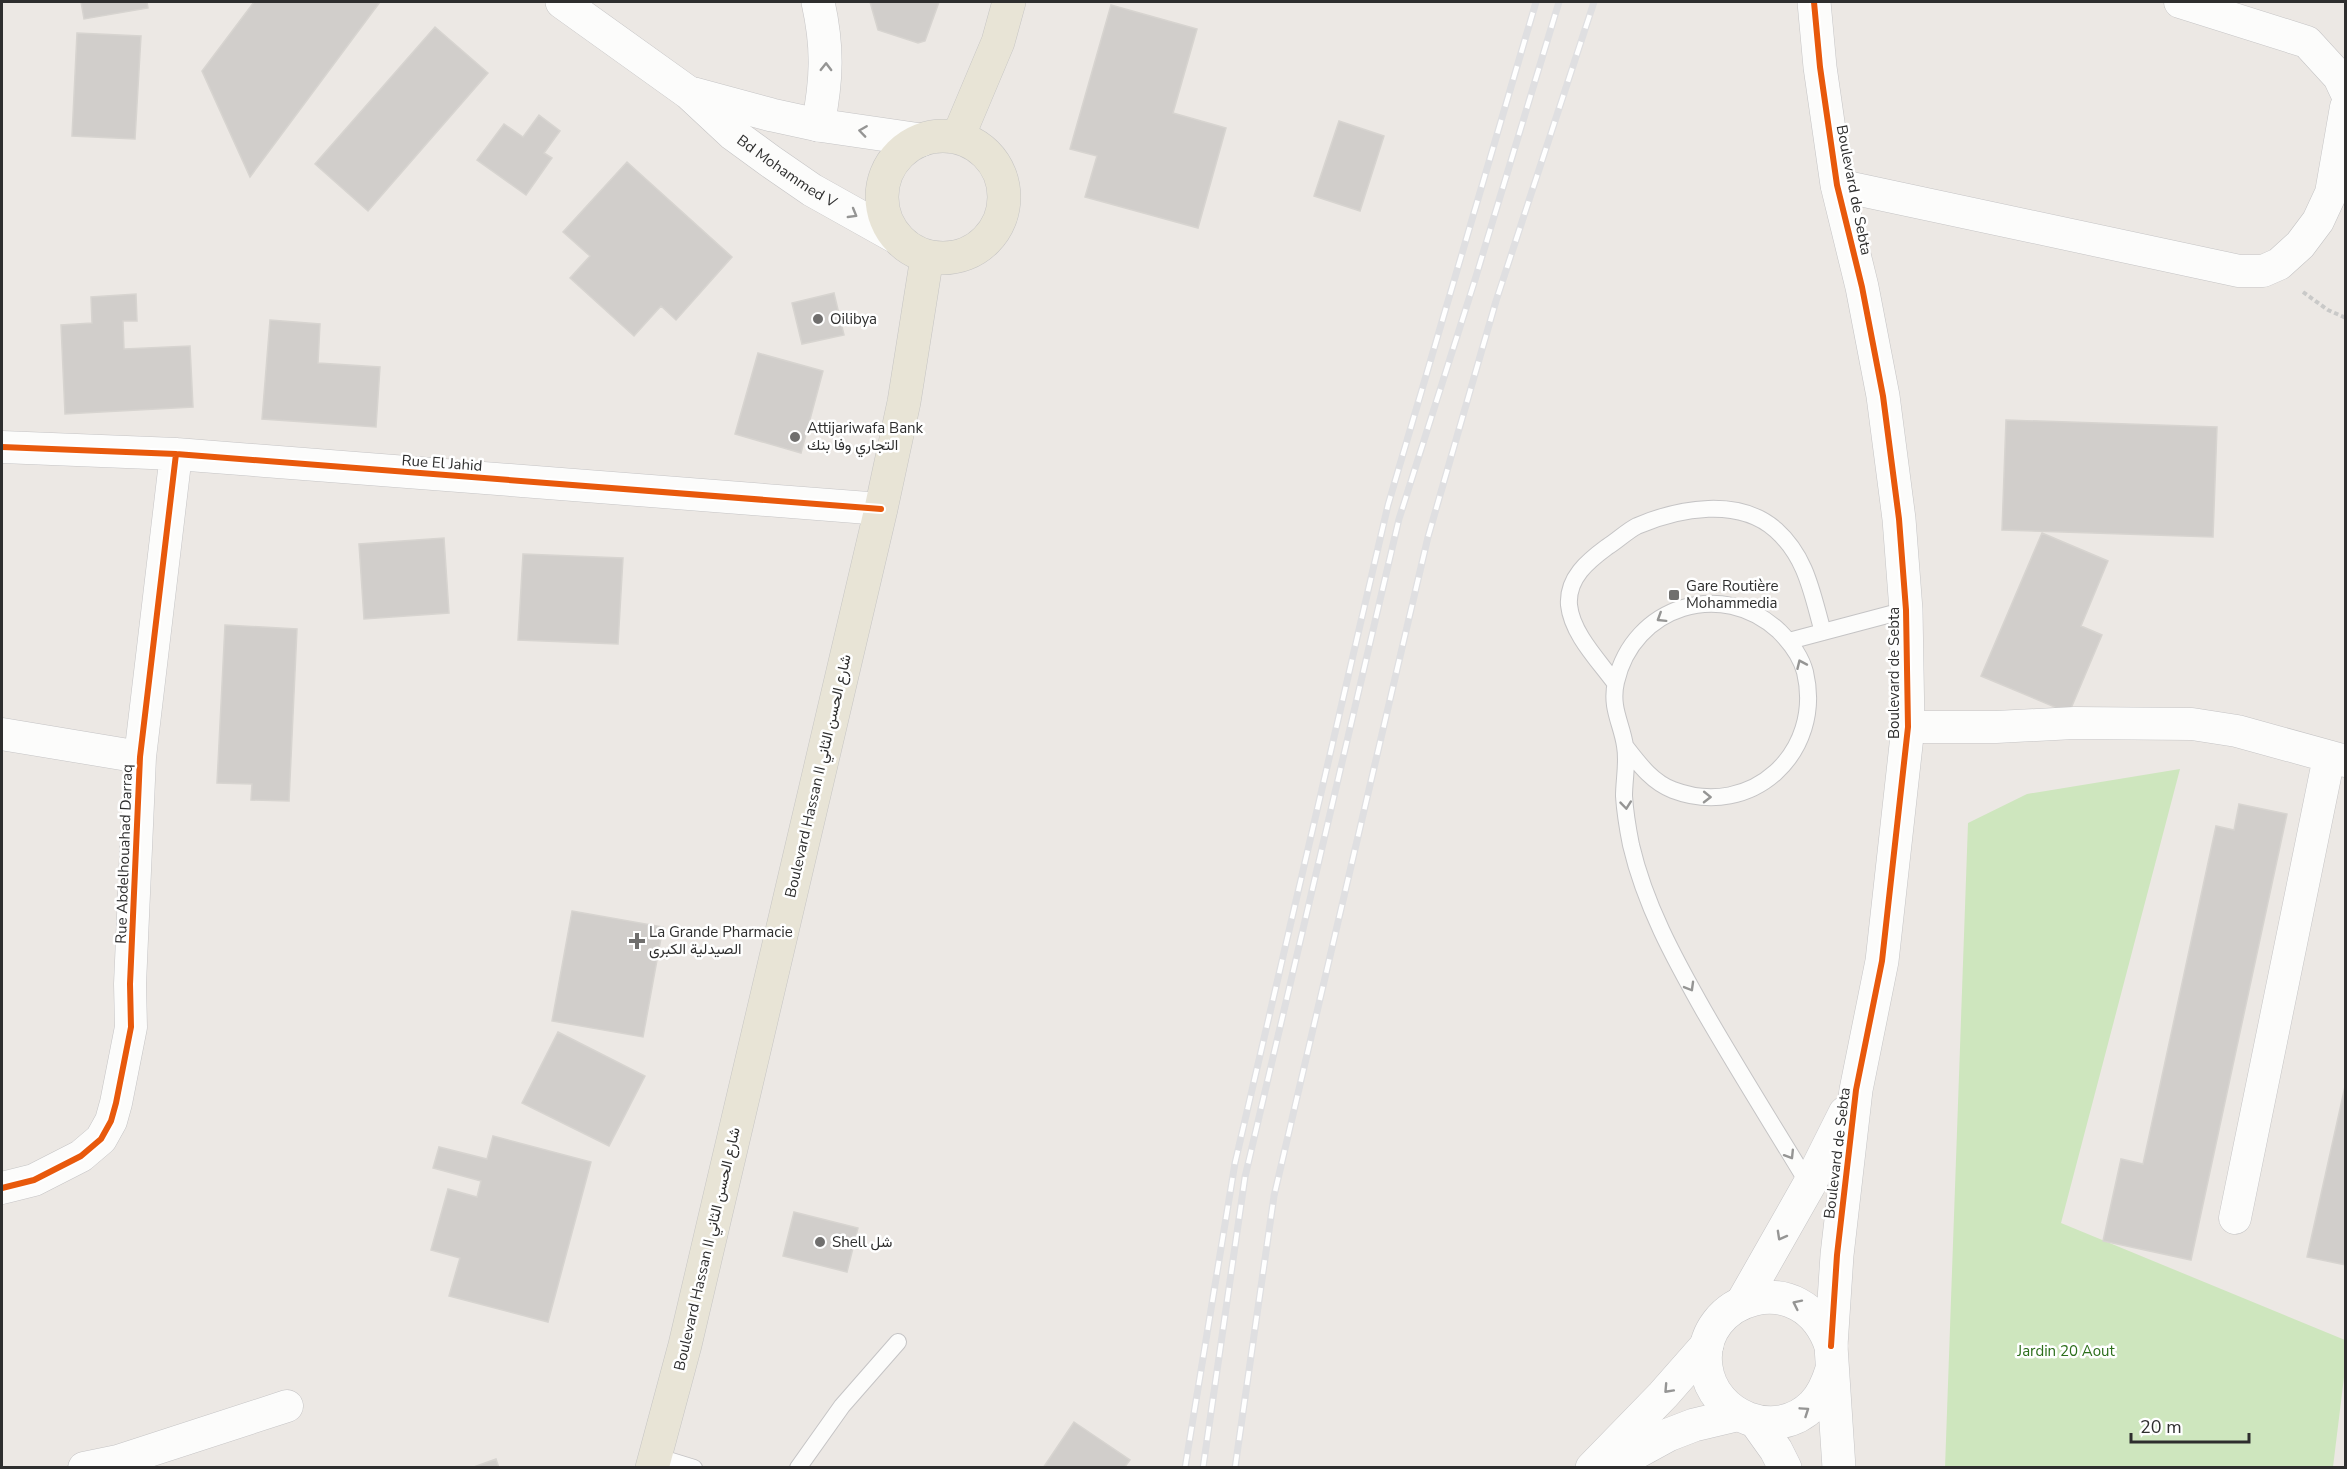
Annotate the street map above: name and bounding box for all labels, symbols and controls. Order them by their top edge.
one-way arrow [820,62,832,71]
street label: Boulevard de Sebta [1832,123,1876,257]
one-way arrow [858,126,868,138]
street label: Bd Mohammed V [733,130,841,212]
one-way arrow [847,207,858,219]
place label: Oilibya [830,309,877,329]
marker: Oilibya [811,312,825,326]
place label: Attijariwafa Bank التجاري وفا بنك [807,418,924,458]
marker: Attijariwafa Bank التجاري وفا بنك [788,430,802,444]
street label: Rue El Jahid [401,450,483,476]
place label: Gare Routière Mohammedia [1686,576,1779,613]
marker: Gare Routière Mohammedia [1667,588,1681,602]
street label: Boulevard de Sebta [1884,607,1904,739]
one-way arrow [1657,611,1667,623]
street label: Boulevard Hassan II شارع الحسن الثاني [780,652,859,900]
one-way arrow [1796,660,1808,671]
street label: Rue Abdelhouahad Darraq [111,764,137,944]
one-way arrow [1702,790,1711,803]
one-way arrow [1619,800,1631,809]
place label: La Grande Pharmacie الصيدلية الكبرى [649,922,793,959]
marker: La Grande Pharmacie الصيدلية الكبرى [630,934,644,948]
one-way arrow [1683,981,1695,991]
street label: Boulevard de Sebta [1819,1086,1855,1220]
street label: Boulevard Hassan II شارع الحسن الثاني [669,1125,748,1373]
one-way arrow [1783,1148,1794,1159]
one-way arrow [1776,1230,1788,1241]
place label: Shell شل [832,1232,893,1252]
marker: Shell شل [813,1235,827,1249]
one-way arrow [1792,1300,1803,1312]
park label: Jardin 20 Aout [2016,1341,2115,1361]
one-way arrow [1664,1382,1675,1393]
scale bar [2131,1406,2250,1444]
one-way arrow [1798,1407,1809,1418]
text: 20 m [2140,1415,2182,1439]

